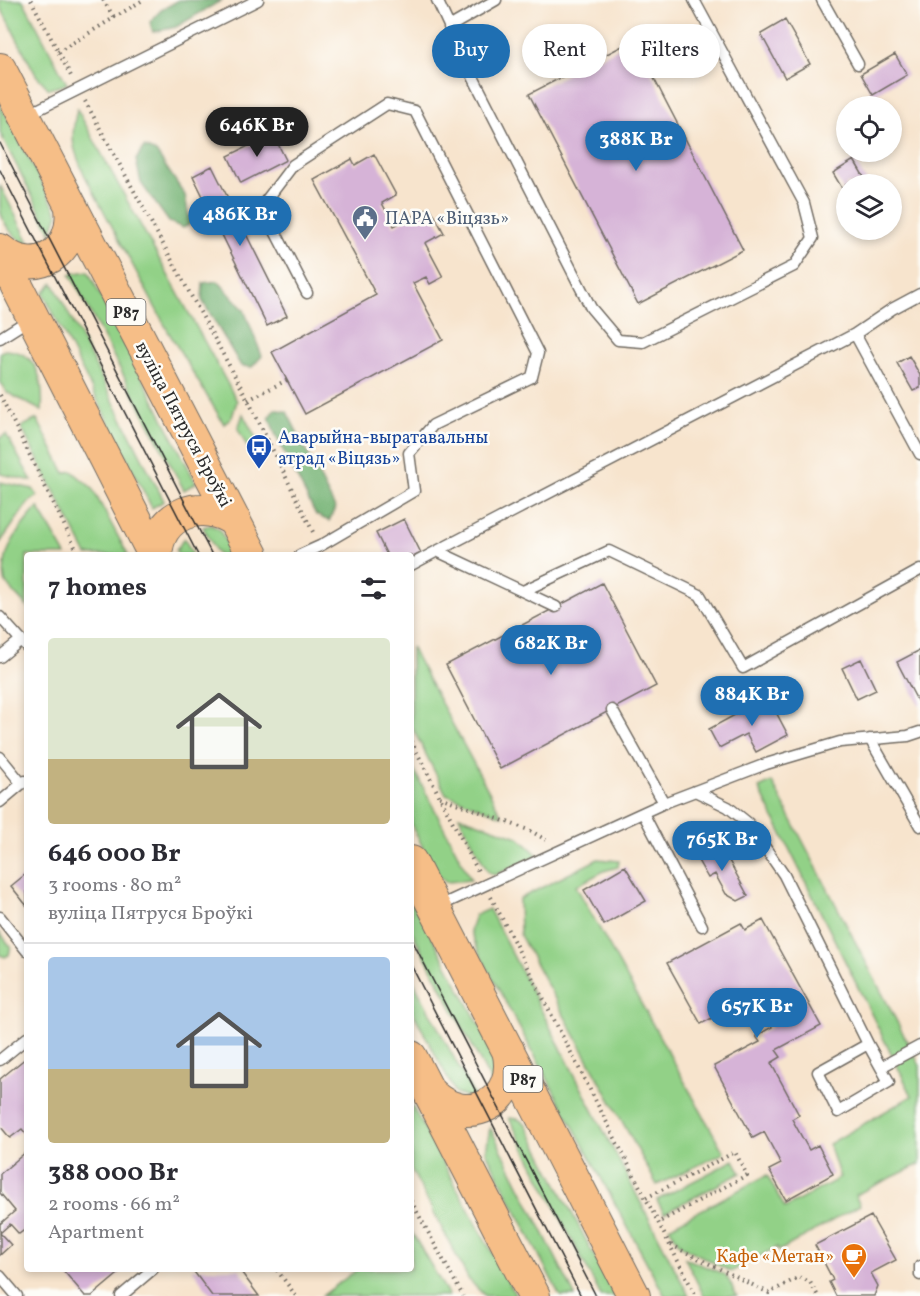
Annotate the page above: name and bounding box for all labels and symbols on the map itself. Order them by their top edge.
pin: 646K Br [202,107,312,158]
pin: 388K Br [581,121,691,172]
pin: 486K Br [185,196,295,247]
public building icon: ПАРА «Віцязь» [350,203,380,241]
place label: ПАРА «Віцязь» [385,207,509,232]
road number: Р87 [106,299,146,325]
street label: вуліца Пятруся Броўкі [128,337,237,512]
place label: Аварыйна-выратавальны атрад «Віцязь» [278,426,489,472]
bus stop icon: Аварыйна-выратавальны атрад «Віцязь» [244,432,274,470]
pin: 682K Br [496,625,606,676]
pin: 884K Br [697,676,807,727]
pin: 765K Br [667,821,777,872]
pin: 657K Br [702,988,812,1039]
road number: Р87 [504,1066,542,1092]
cafe icon: Кафе «Метан» [839,1241,869,1279]
place label: Кафе «Метан» [716,1245,834,1270]

